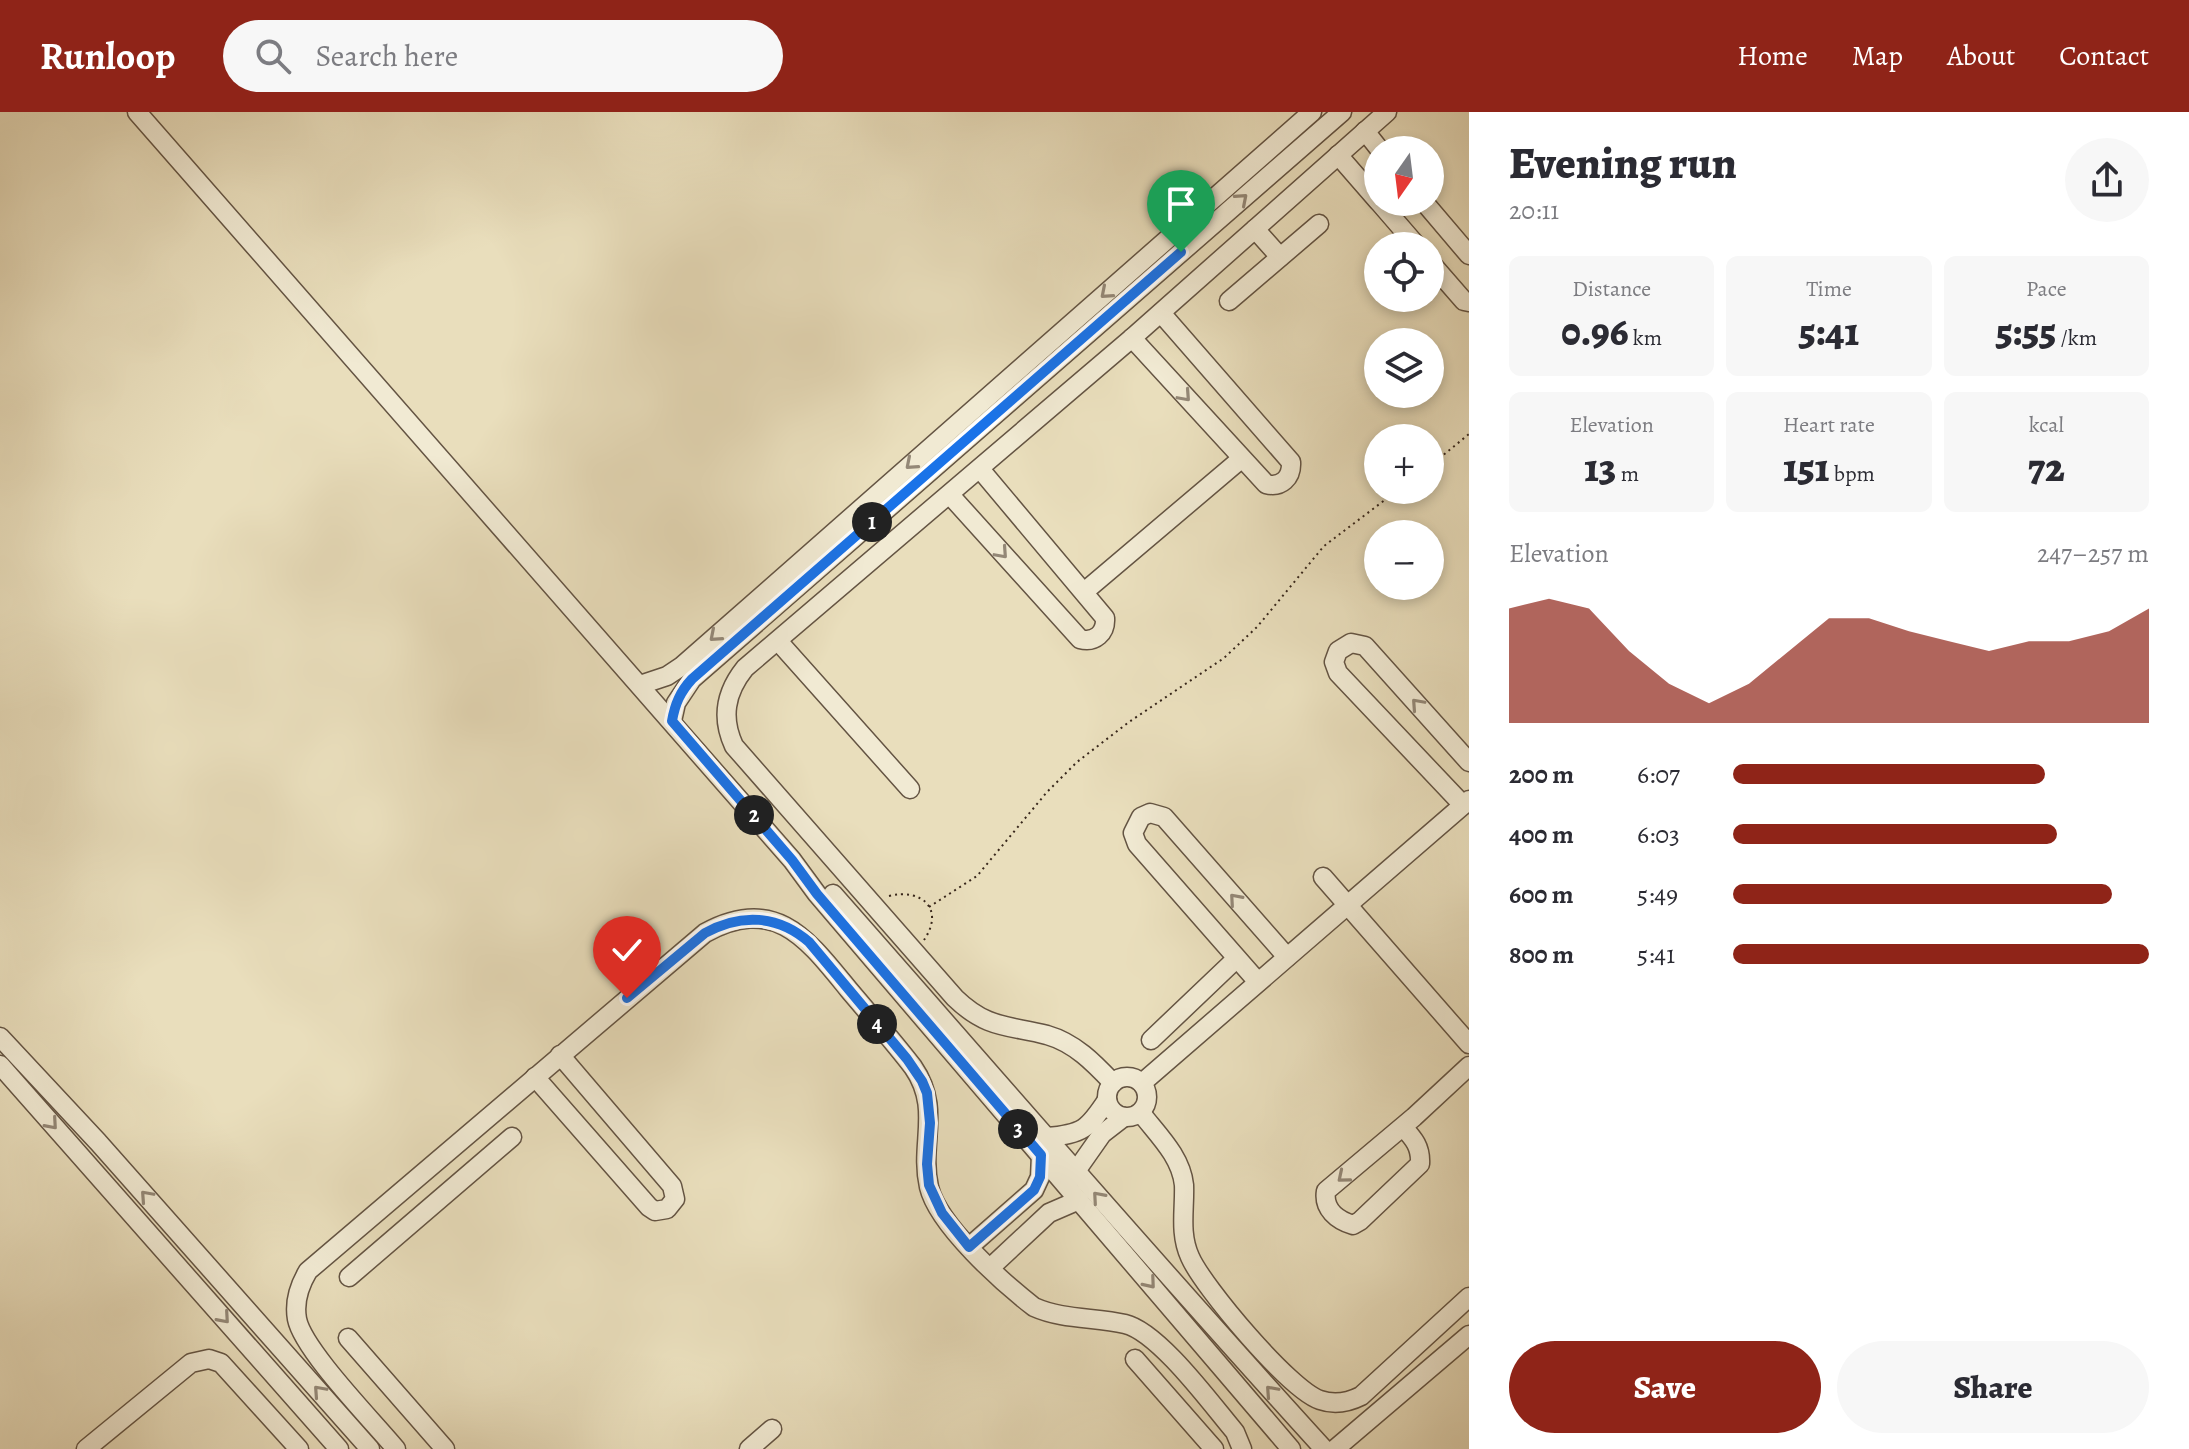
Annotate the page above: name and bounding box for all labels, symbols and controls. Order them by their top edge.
search box [223,20,783,92]
text: Runloop [40,30,175,82]
icon: search [251,34,295,78]
text: Search here [315,36,458,76]
text: Home [1737,37,1808,75]
text: Map [1852,37,1903,75]
text: About [1947,37,2015,75]
text: Contact [2059,37,2149,75]
text: Evening run [1509,133,1737,193]
north arrow [1364,136,1444,216]
map controls [1364,136,1444,600]
button: share [2065,138,2149,222]
pin [1147,170,1215,252]
icon: arrive [1159,182,1203,226]
text: 20:11 [1509,193,1559,228]
one-way arrow [1233,194,1248,209]
button: locate [1364,232,1444,312]
text: Distance [1572,274,1651,304]
text: Time [1806,274,1852,304]
text: Pace [2026,274,2067,304]
one-way arrow [1101,283,1116,298]
text: 0.96 [1561,304,1629,359]
text: 5:41 [1799,304,1859,359]
text: 5:55 [1996,304,2056,359]
text: km [1629,323,1662,353]
text: /km [2056,323,2097,353]
button: layers [1364,328,1444,408]
one-way arrow [1175,387,1190,401]
text: Elevation [1569,410,1654,440]
text: Heart rate [1783,410,1875,440]
text: kcal [2029,410,2064,440]
button: + [1364,424,1444,504]
text: 13 [1584,440,1616,495]
text: 151 [1783,440,1829,495]
text: 72 [2028,440,2065,495]
one-way arrow [905,454,920,469]
text: m [1616,459,1639,489]
text: bpm [1829,459,1875,489]
pin: 1 [852,502,892,542]
text: 1 [868,507,876,537]
button: − [1364,520,1444,600]
text: Elevation [1509,536,1609,571]
text: 247–257 m [2037,536,2149,571]
one-way arrow [993,543,1007,558]
one-way arrow [710,626,725,640]
one-way arrow [1412,698,1426,713]
text: 200 m [1509,757,1574,792]
text: 6:07 [1637,757,1680,792]
pin: 2 [734,795,774,835]
text: 2 [749,800,759,830]
text: 400 m [1509,817,1574,852]
text: 6:03 [1637,817,1680,852]
text: 600 m [1509,877,1574,912]
text: 5:49 [1637,877,1678,912]
one-way arrow [1231,893,1245,908]
pin [593,916,661,998]
icon: check [605,928,649,972]
text: 800 m [1509,937,1574,972]
text: 5:41 [1637,937,1675,972]
pin: 4 [857,1004,897,1044]
text: 4 [872,1009,882,1039]
pin: 3 [998,1109,1038,1149]
one-way arrow [42,1114,56,1129]
text: 3 [1013,1114,1023,1144]
one-way arrow [1338,1167,1353,1182]
one-way arrow [141,1191,156,1206]
one-way arrow [1093,1192,1108,1207]
one-way arrow [1140,1273,1155,1288]
one-way arrow [214,1309,229,1324]
button: Save [1509,1341,1821,1433]
button: Share [1837,1341,2149,1433]
one-way arrow [314,1385,328,1400]
one-way arrow [1267,1386,1281,1401]

